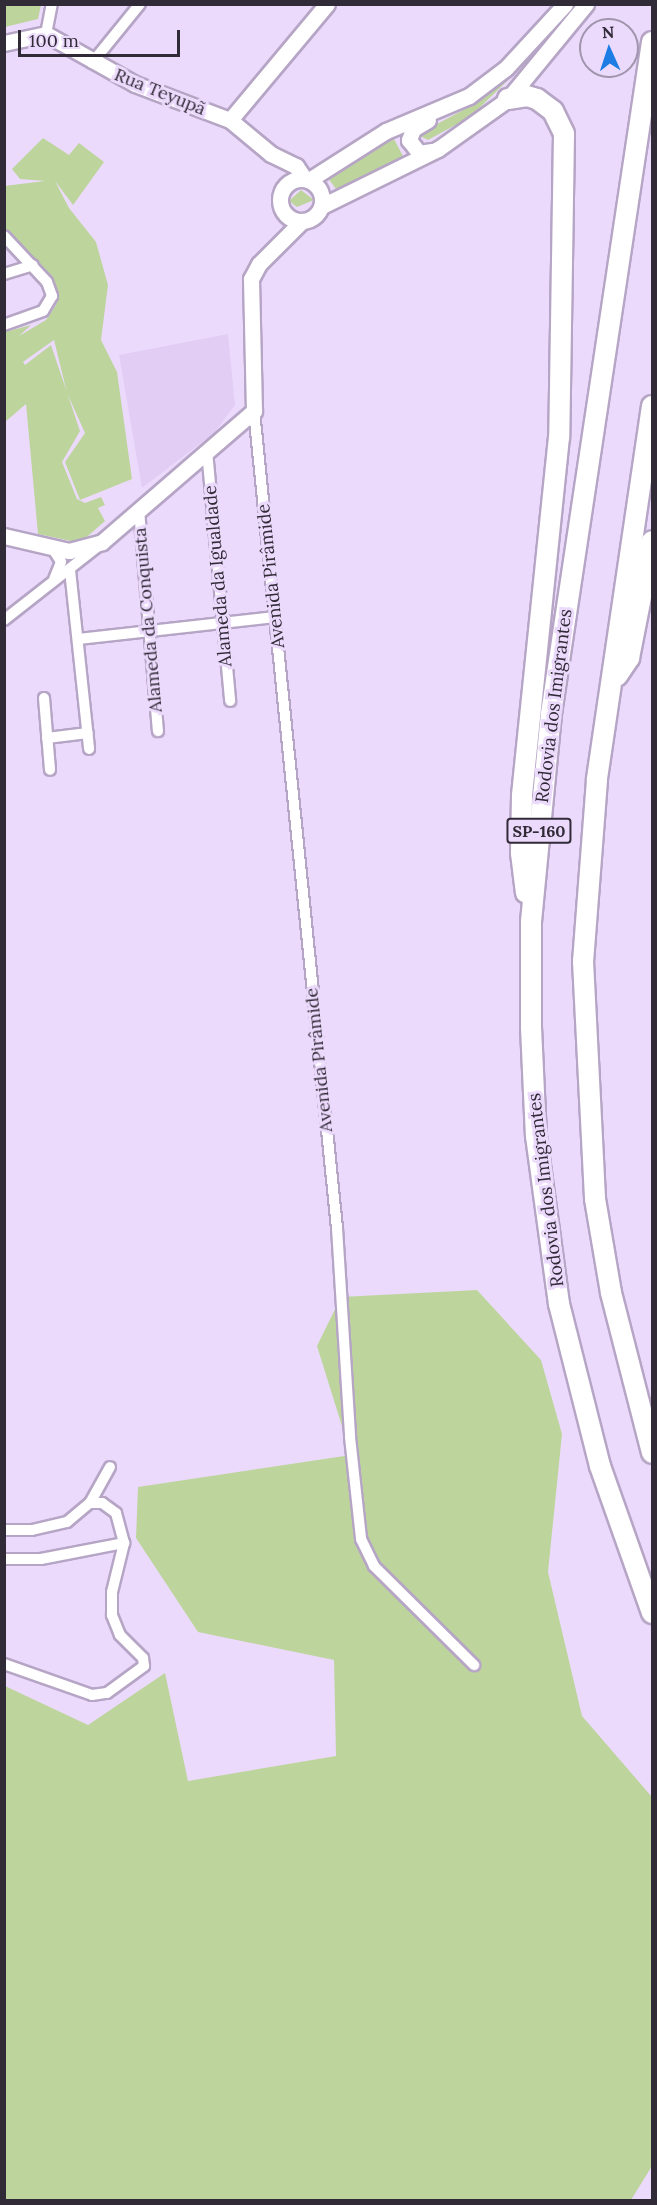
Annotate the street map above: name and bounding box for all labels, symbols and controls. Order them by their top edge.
scale bar [21,18,183,56]
north arrow [579,18,639,78]
text: N [601,22,615,42]
text: 100 m [29,29,79,52]
street label: Rua Teyupã [111,64,209,120]
street label: Alameda da Igualdade [199,484,237,668]
street label: Avenida Pirâmide [253,503,289,649]
street label: Alameda da Conquista [129,527,167,713]
street label: Rodovia dos Imigrantes [531,608,577,804]
road number: SP-160 [506,818,572,844]
street label: Avenida Pirâmide [301,987,337,1133]
street label: Rodovia dos Imigrantes [523,1092,569,1288]

